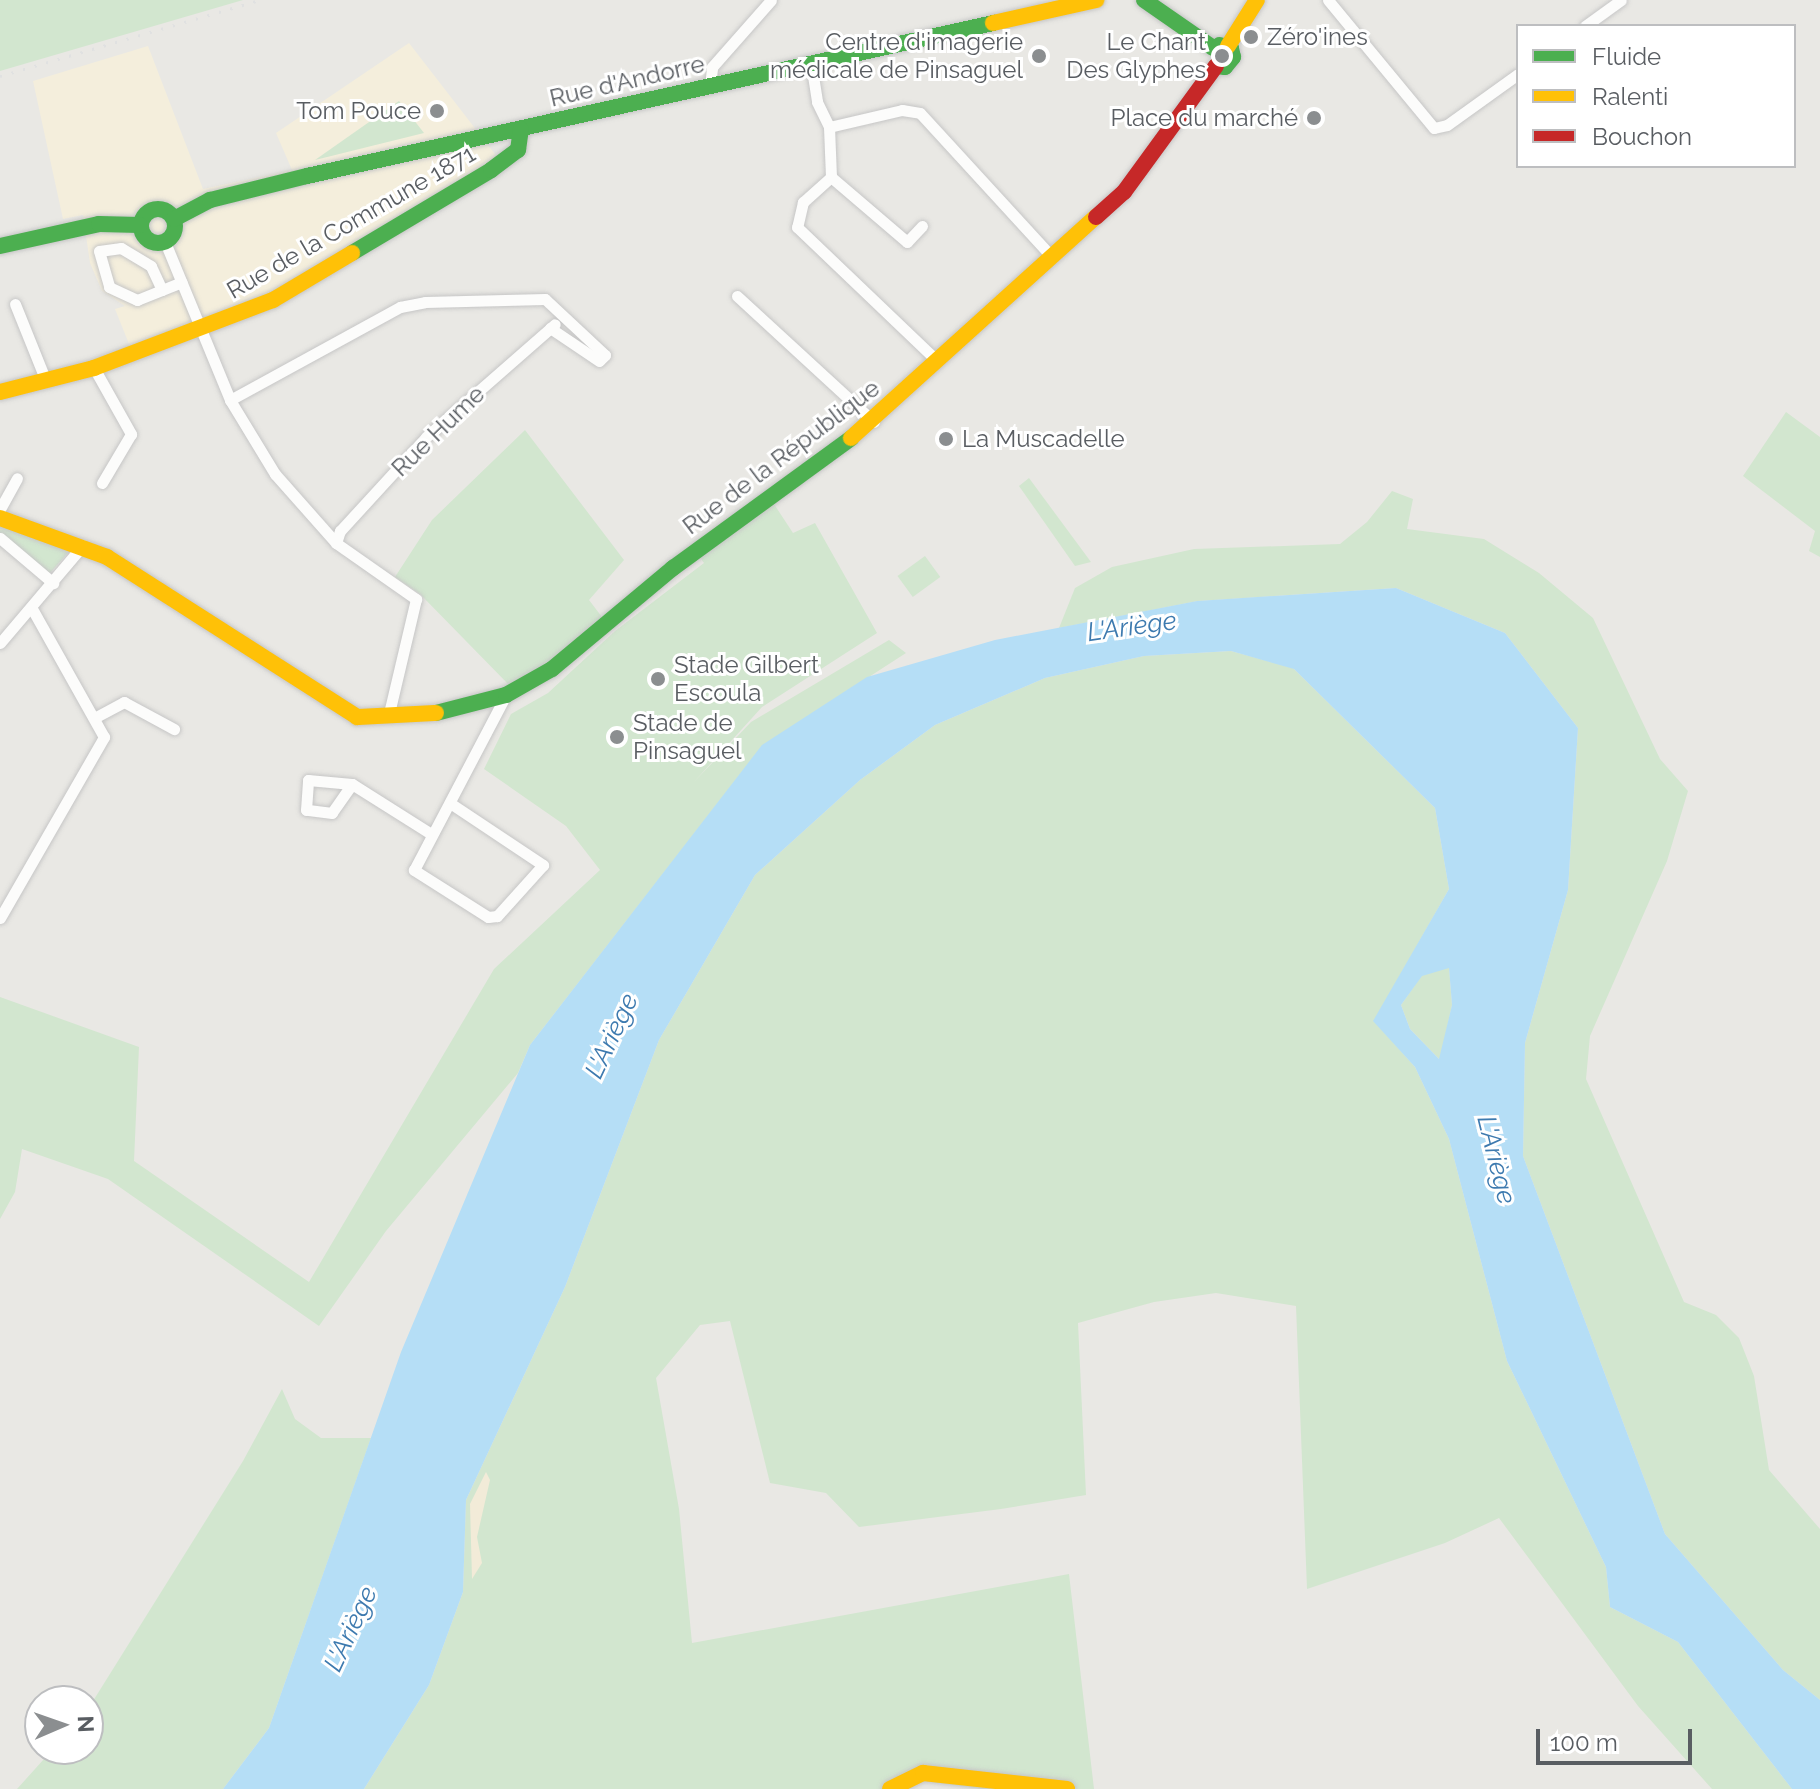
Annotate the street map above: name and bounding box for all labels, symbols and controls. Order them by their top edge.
place label: Zéro'ines [1267,23,1368,51]
legend [1516,24,1796,168]
place label: Centre d'imagerie médicale de Pinsaguel [770,28,1023,84]
place label: Le Chant Des Glyphes [1066,28,1206,84]
marker: Zéro'ines [1242,28,1260,46]
text: Fluide [1592,42,1661,71]
marker: Centre d'imagerie médicale de Pinsaguel [1030,47,1048,65]
marker: Le Chant Des Glyphes [1213,47,1231,65]
street label: Rue d'Andorre [547,49,707,113]
text: Ralenti [1592,82,1668,111]
place label: Tom Pouce [296,97,421,125]
marker: Tom Pouce [428,102,446,120]
place label: Place du marché [1110,104,1298,132]
marker: Place du marché [1305,109,1323,127]
text: Bouchon [1592,122,1692,151]
street label: Rue de la Commune 1871 [222,139,480,305]
street label: Rue de la République [677,374,885,540]
street label: Rue Hume [386,380,490,482]
place label: La Muscadelle [962,425,1125,453]
marker: La Muscadelle [937,430,955,448]
water label: L'Ariège [1085,605,1179,649]
place label: Stade Gilbert Escoula [674,651,819,707]
marker: Stade Gilbert Escoula [649,670,667,688]
place label: Stade de Pinsaguel [633,709,742,765]
marker: Stade de Pinsaguel [608,728,626,746]
water label: L'Ariège [579,989,645,1083]
water label: L'Ariège [1470,1113,1522,1207]
water label: L'Ariège [318,1582,384,1676]
north arrow [24,1685,104,1765]
scale bar [1540,1713,1696,1763]
text: N [73,1715,99,1733]
text: 100 m [1550,1728,1618,1757]

